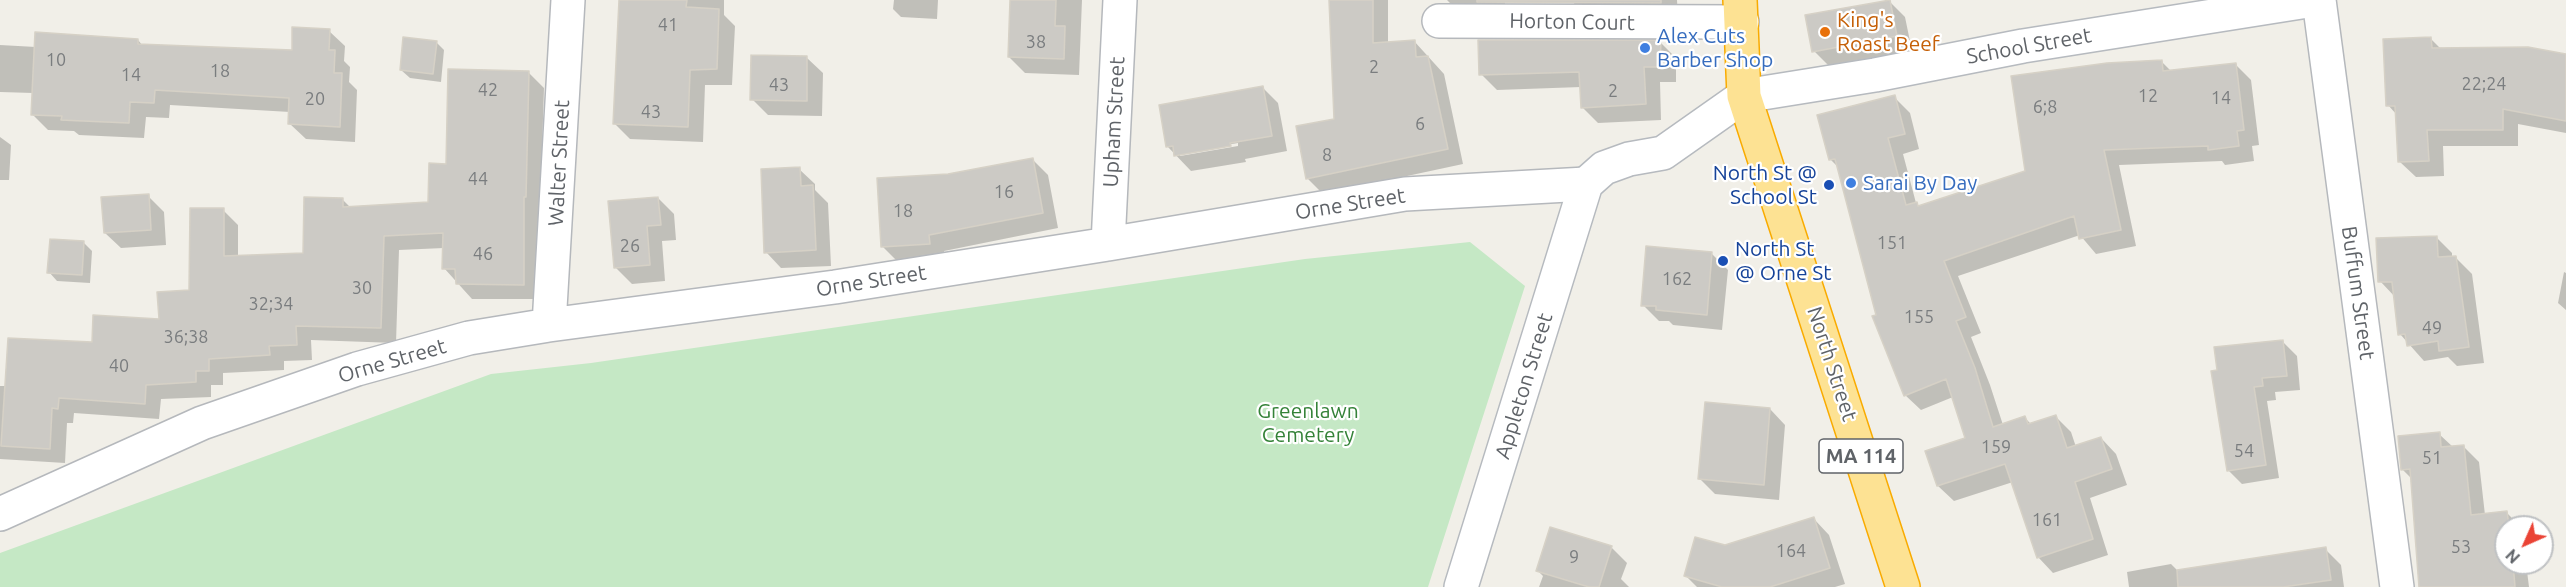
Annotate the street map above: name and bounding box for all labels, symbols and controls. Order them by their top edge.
place label: King's Roast Beef [1837,7,1940,57]
street label: Horton Court [1509,8,1635,36]
house number: 41 [658,14,678,36]
place label: Alex Cuts Barber Shop [1657,23,1773,73]
street label: School Street [1965,23,2093,69]
marker: King's Roast Beef [1818,25,1832,39]
house number: 38 [1026,31,1046,53]
marker: Alex Cuts Barber Shop [1638,41,1652,55]
house number: 10 [46,49,66,71]
street label: Upham Street [1098,56,1130,188]
house number: 2 [1369,56,1379,78]
house number: 18 [210,60,230,82]
house number: 14 [121,64,141,86]
house number: 22;24 [2461,73,2507,95]
house number: 43 [769,74,789,96]
house number: 42 [478,79,498,101]
house number: 2 [1608,80,1618,102]
house number: 12 [2138,85,2158,107]
house number: 14 [2211,87,2231,109]
house number: 20 [305,88,325,110]
house number: 6;8 [2033,96,2057,118]
street label: Walter Street [543,99,575,227]
house number: 43 [641,101,661,123]
house number: 6 [1415,113,1425,135]
house number: 8 [1322,144,1332,166]
place label: North St @ School St [1713,160,1817,210]
house number: 44 [468,168,488,190]
place label: Sarai By Day [1863,170,1977,196]
marker: Sarai By Day [1844,176,1858,190]
marker: North St @ School St [1822,178,1836,192]
house number: 16 [994,181,1014,203]
street label: Orne Street [1293,183,1407,225]
house number: 18 [893,200,913,222]
street label: Buffum Street [2336,224,2380,362]
house number: 151 [1877,232,1907,254]
house number: 26 [620,235,640,257]
place label: North St @ Orne St [1735,236,1832,286]
house number: 46 [473,243,493,265]
marker: North St @ Orne St [1716,254,1730,268]
street label: Orne Street [814,260,928,302]
house number: 162 [1662,268,1692,290]
house number: 30 [352,277,372,299]
house number: 32;34 [248,293,294,315]
street label: North Street [1802,304,1862,424]
house number: 155 [1904,306,1934,328]
street label: Appleton Street [1490,310,1558,462]
house number: 49 [2422,317,2442,339]
house number: 36;38 [163,326,209,348]
street label: Orne Street [335,334,449,388]
house number: 40 [109,355,129,377]
park label: Greenlawn Cemetery [1257,398,1359,448]
house number: 159 [1981,436,2011,458]
road number: MA 114 [1819,439,1903,473]
house number: 54 [2234,440,2254,462]
house number: 51 [2422,447,2442,469]
house number: 161 [2032,509,2062,531]
north arrow [2494,515,2554,575]
house number: 53 [2451,536,2471,558]
house number: 164 [1776,540,1806,562]
house number: 9 [1569,546,1579,568]
text: N [2502,546,2523,567]

